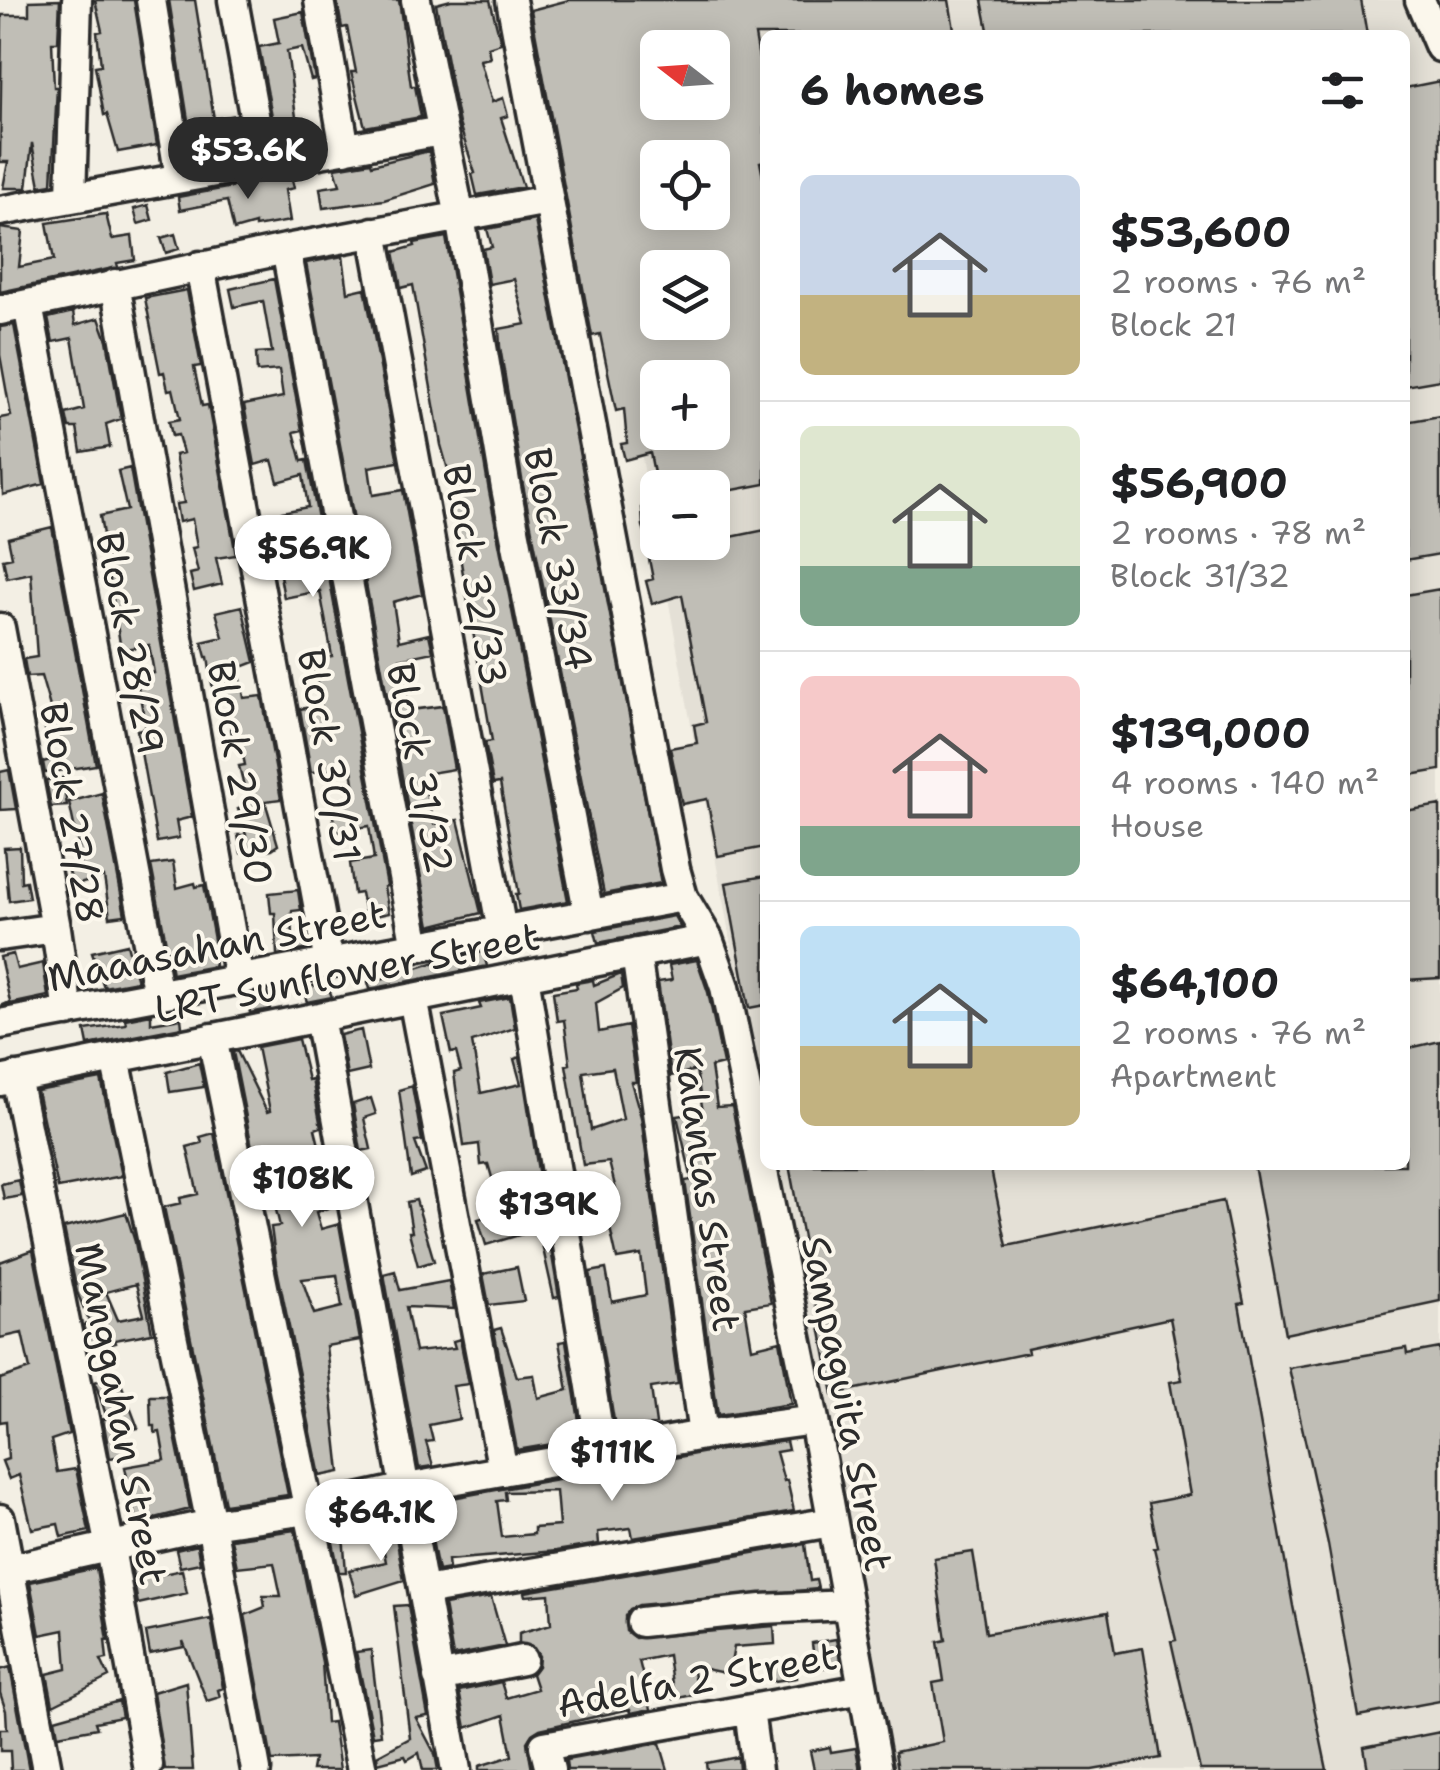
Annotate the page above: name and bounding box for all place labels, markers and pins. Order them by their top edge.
pin: $53.6K [167,117,329,202]
pin: $56.9K [232,515,394,600]
pin: $108K [232,1145,372,1230]
pin: $139K [478,1171,618,1256]
pin: $111K [542,1419,682,1504]
pin: $64.1K [300,1479,462,1564]

